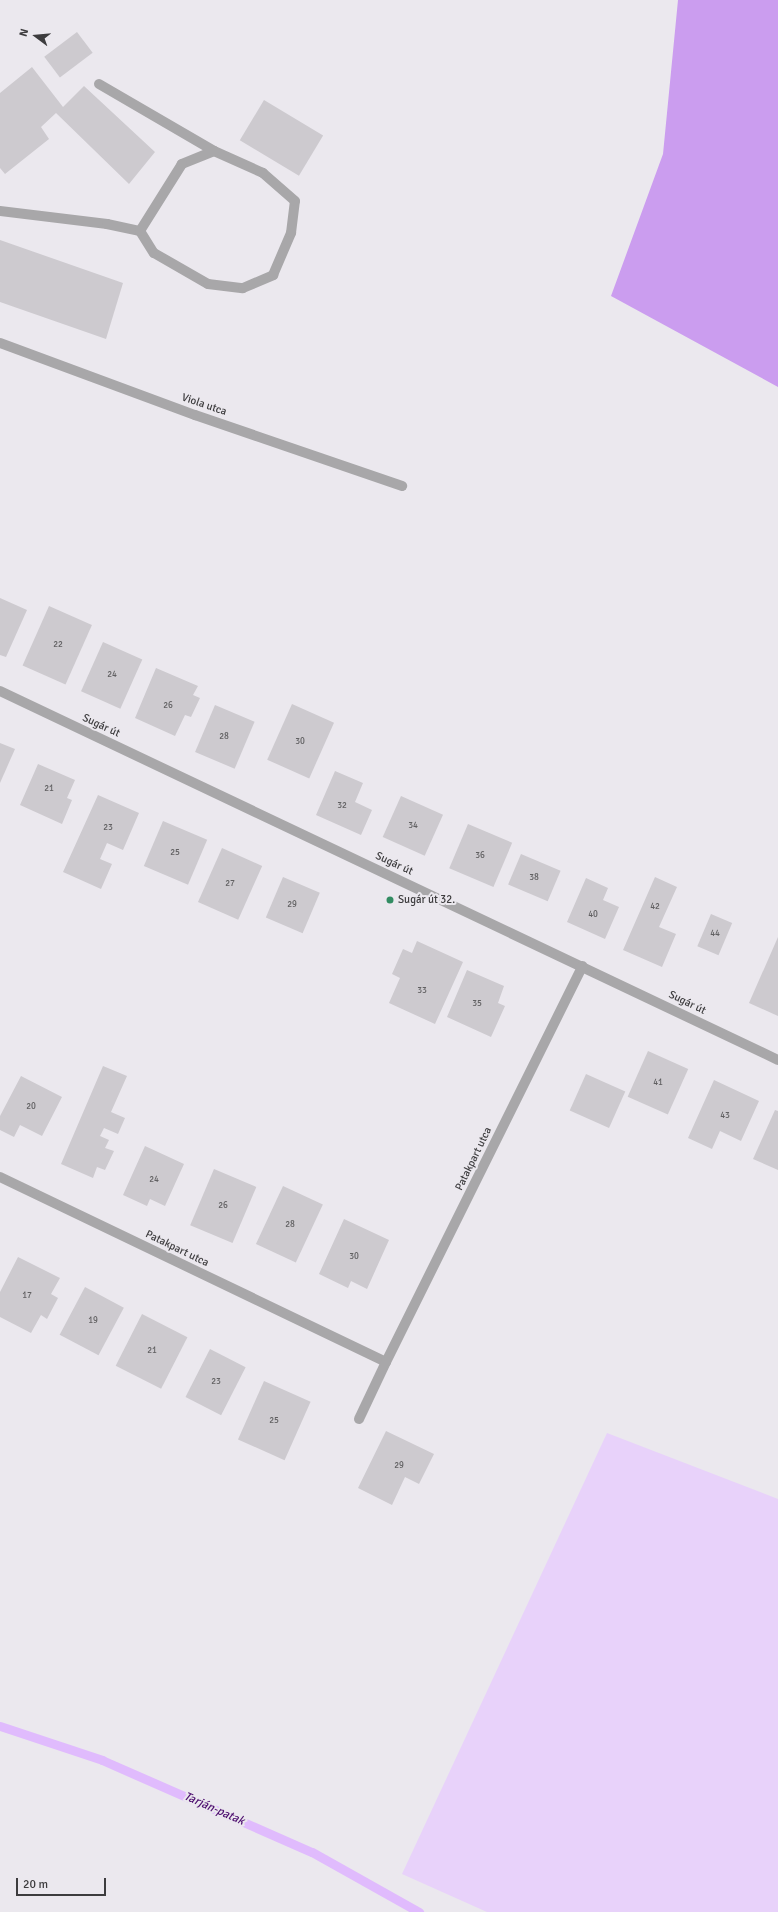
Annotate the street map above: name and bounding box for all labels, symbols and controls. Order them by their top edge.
north arrow [16,16,56,56]
text: N [17,27,31,38]
street label: Viola utca [180,391,228,419]
house number: 22 [53,640,63,650]
house number: 24 [107,670,117,680]
house number: 26 [163,701,173,711]
street label: Sugár út [80,712,122,740]
house number: 28 [219,732,229,742]
house number: 30 [295,737,305,747]
house number: 21 [44,784,54,794]
house number: 32 [337,801,347,811]
house number: 34 [408,821,418,831]
house number: 23 [103,823,113,833]
house number: 25 [170,848,180,858]
street label: Sugár út [373,850,415,878]
house number: 36 [475,851,485,861]
house number: 38 [529,873,539,883]
house number: 27 [225,879,235,889]
place label: Sugár út 32. [398,893,455,907]
marker: Sugár út 32. [385,895,395,905]
house number: 29 [287,900,297,910]
house number: 42 [650,902,660,912]
house number: 40 [588,910,598,920]
house number: 44 [710,929,720,939]
house number: 33 [417,986,427,996]
street label: Sugár út [666,988,708,1018]
house number: 35 [472,999,482,1009]
house number: 41 [653,1078,663,1088]
house number: 20 [26,1102,36,1112]
house number: 43 [720,1111,730,1121]
street label: Patakpart utca [453,1125,495,1193]
house number: 24 [149,1175,159,1185]
house number: 26 [218,1201,228,1211]
house number: 28 [285,1220,295,1230]
street label: Patakpart utca [143,1228,211,1270]
house number: 30 [349,1252,359,1262]
house number: 17 [22,1291,32,1301]
house number: 19 [88,1316,98,1326]
house number: 21 [147,1346,157,1356]
house number: 23 [211,1377,221,1387]
house number: 25 [269,1416,279,1426]
house number: 29 [394,1461,404,1471]
water label: Tarján-patak [182,1789,246,1829]
scale bar [18,1870,108,1896]
text: 20 m [23,1877,48,1892]

